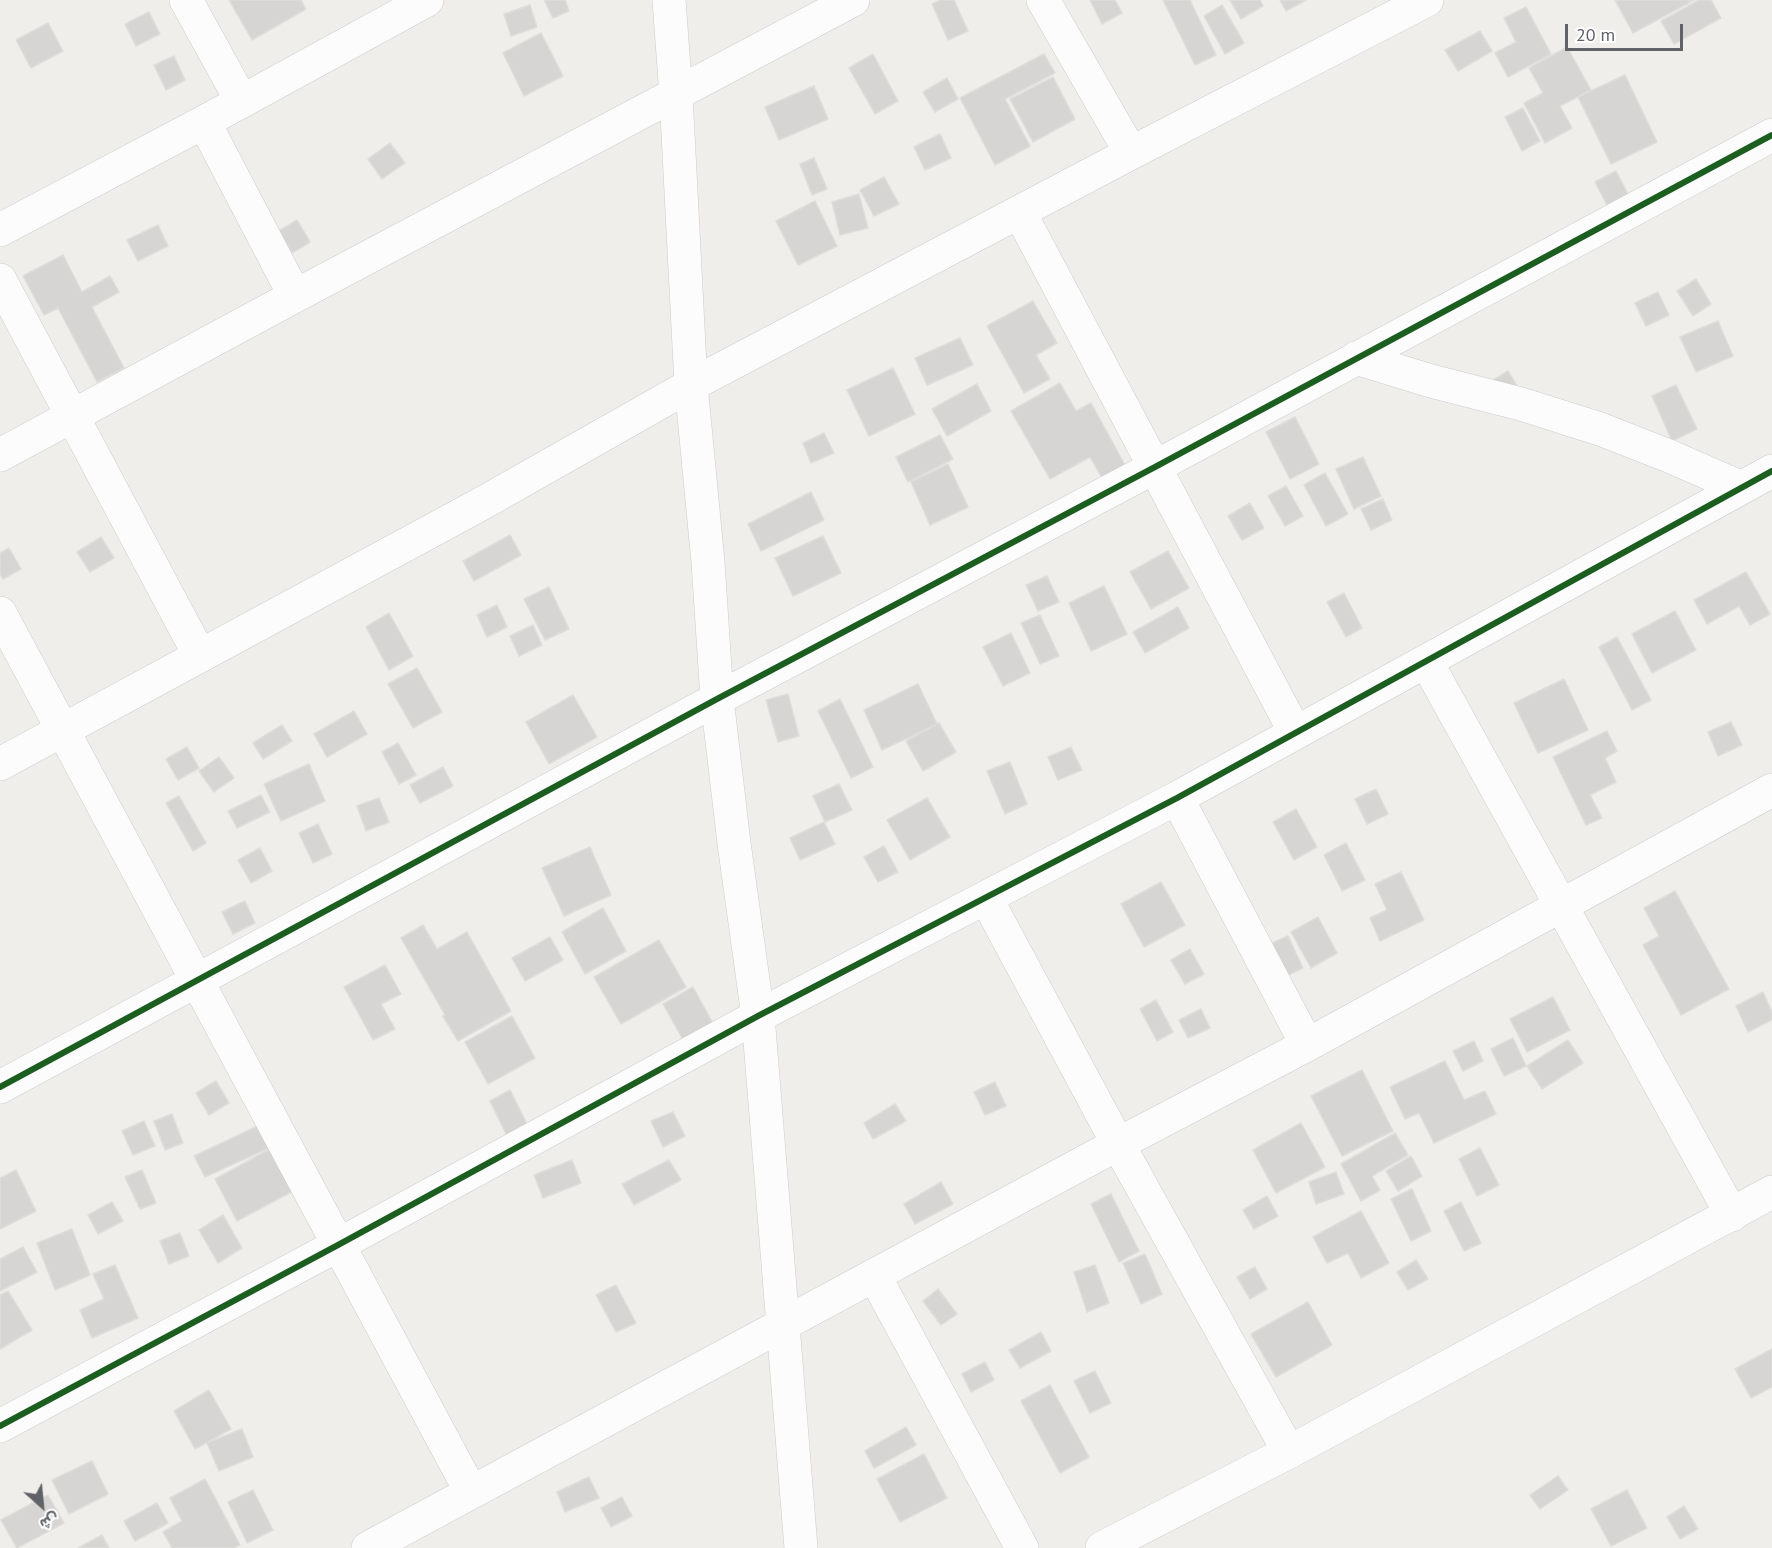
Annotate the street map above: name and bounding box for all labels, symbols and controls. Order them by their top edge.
scale bar [1568,12,1686,50]
text: 20 m [1576,23,1615,46]
north arrow [12,1476,72,1536]
text: ش [37,1509,63,1535]

